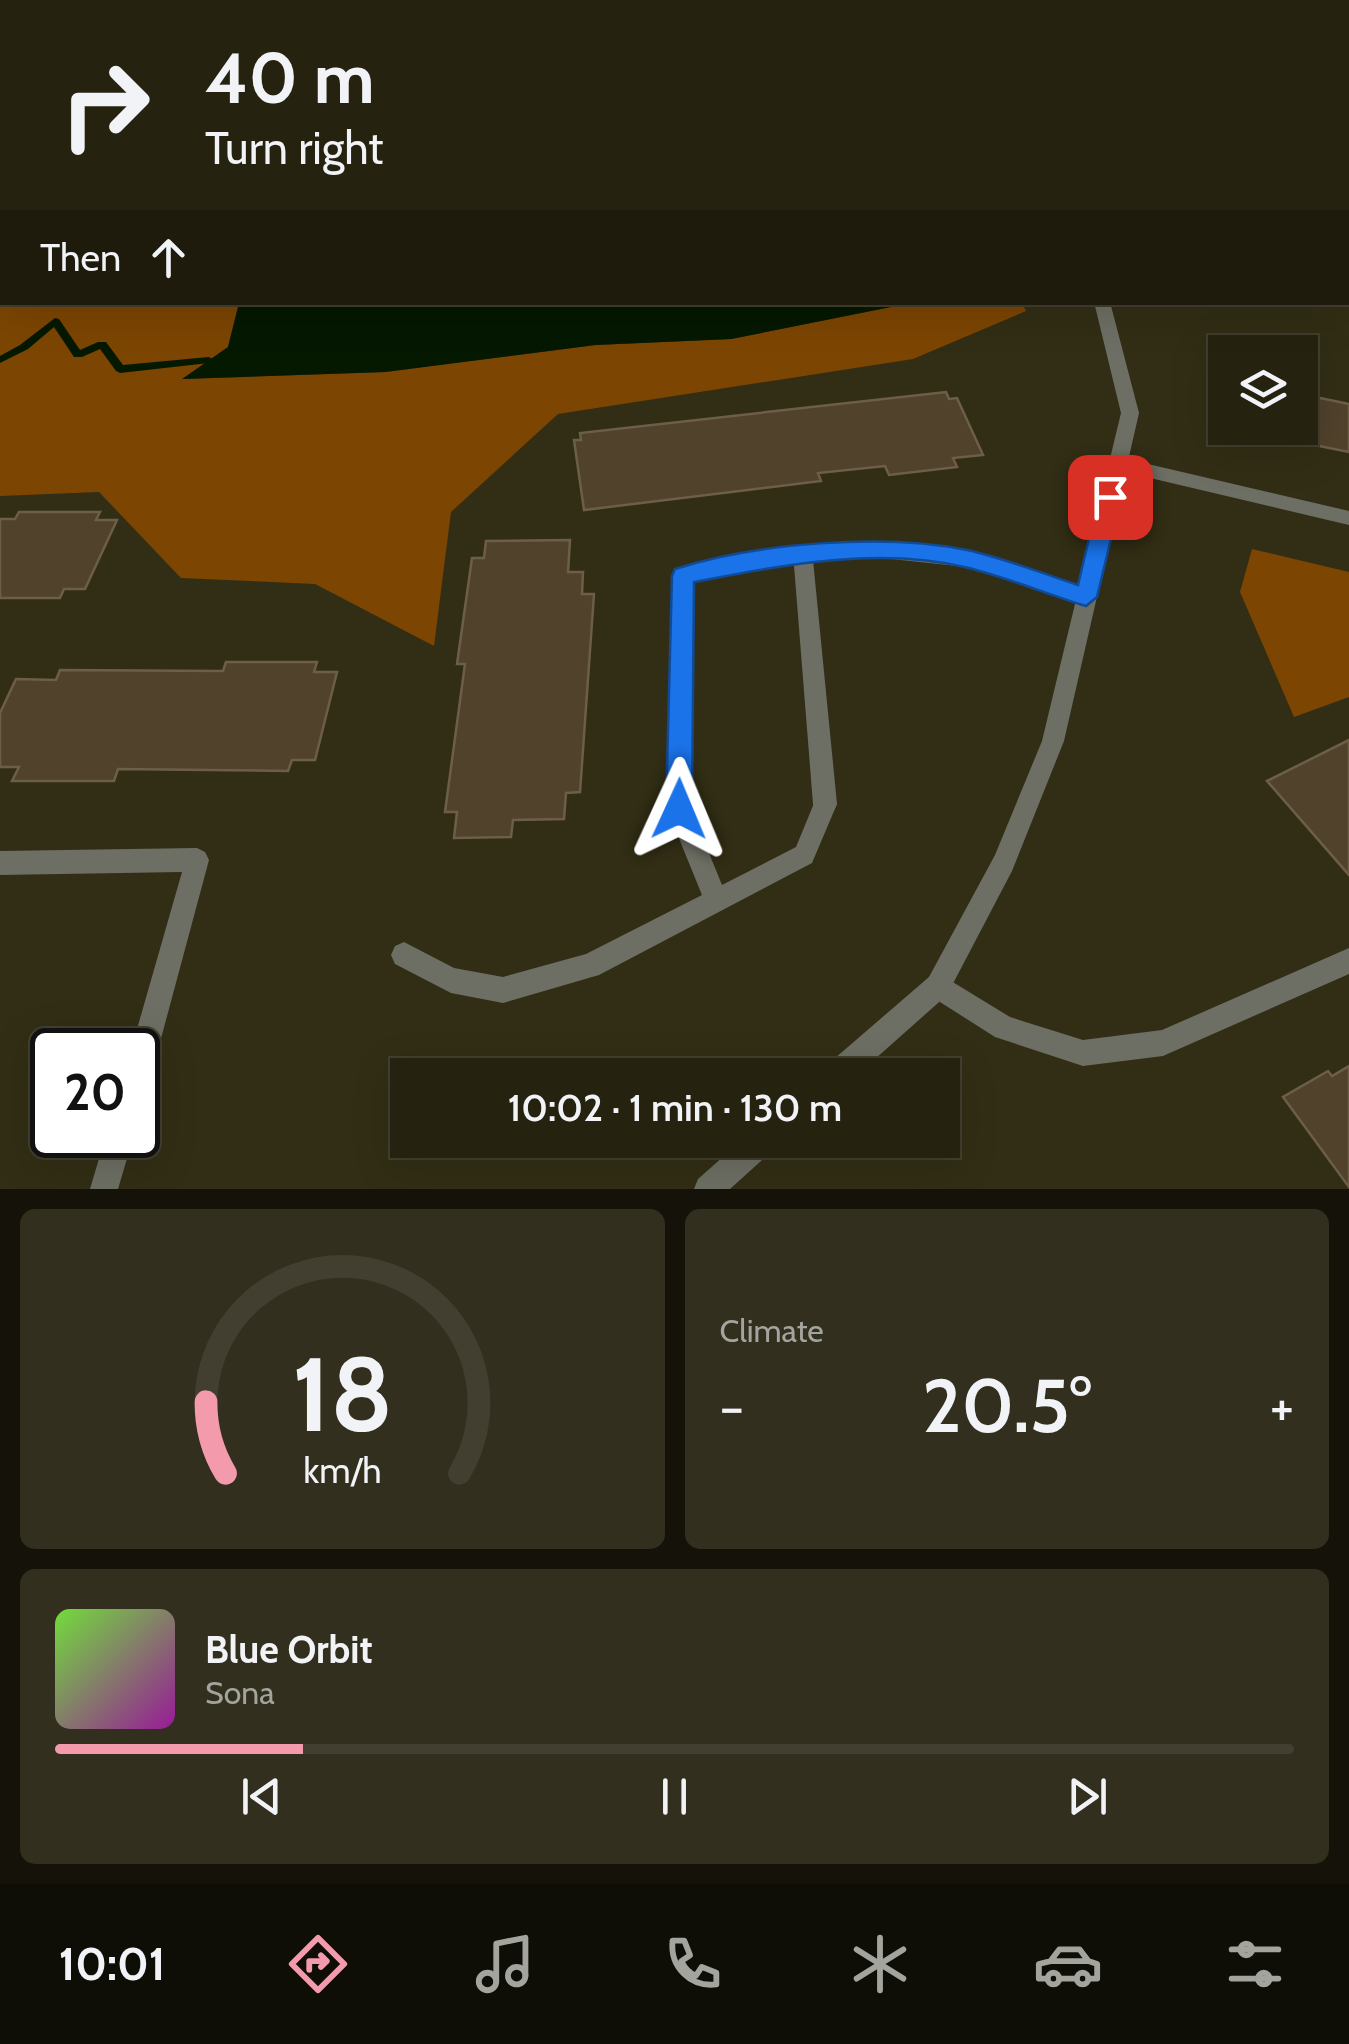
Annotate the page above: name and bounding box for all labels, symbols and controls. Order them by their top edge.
text: 40 m [205,35,374,121]
icon: right [40,40,170,170]
text: Turn right [205,121,384,175]
icon: ahead [141,230,196,285]
text: Then [40,234,121,281]
map controls [1208,335,1318,445]
button: layers [1208,335,1318,445]
pin [1068,455,1153,540]
icon: arrive [1083,470,1138,525]
position arrow [627,757,731,861]
speed limit sign: 20 [30,1028,160,1158]
text: 10:02 · 1 min · 130 m [508,1084,842,1131]
text: Climate [720,1311,824,1350]
text: 18 [292,1331,393,1457]
text: 20.5° [922,1360,1092,1451]
text: − [720,1373,744,1440]
text: + [1270,1373,1294,1440]
text: km/h [303,1449,381,1492]
text: Blue Orbit [205,1626,373,1673]
text: Sona [205,1673,275,1712]
icon: previous [234,1769,289,1824]
icon: pause [647,1769,702,1824]
icon: next [1060,1769,1115,1824]
icon: directions [283,1929,353,1999]
icon: music [470,1929,540,1999]
icon: phone [658,1929,728,1999]
icon: climate [845,1929,915,1999]
icon: car [1033,1929,1103,1999]
icon: filters [1220,1929,1290,1999]
text: 10:01 [59,1937,165,1991]

